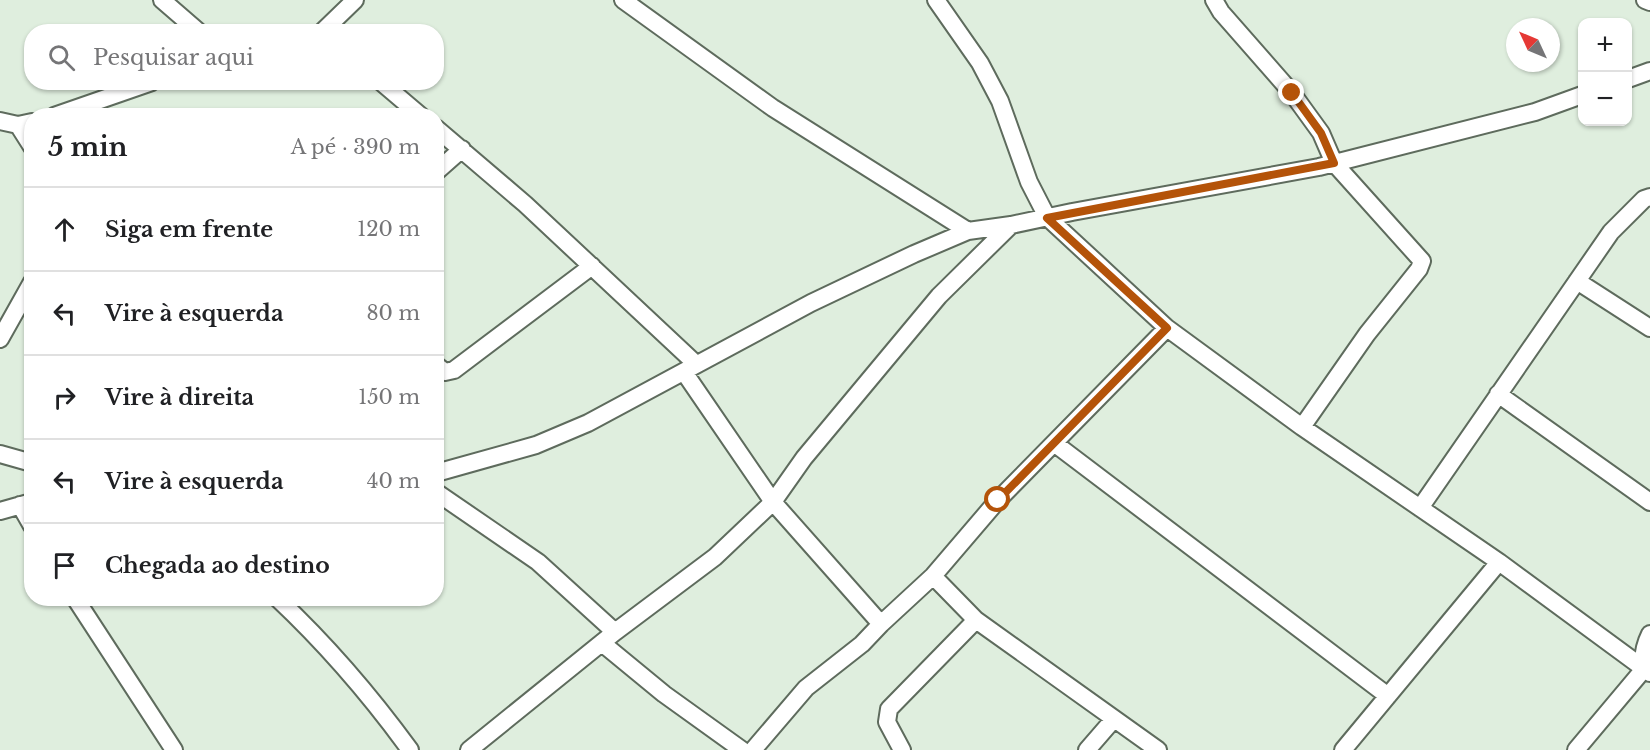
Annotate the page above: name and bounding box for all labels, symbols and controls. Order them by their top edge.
north arrow [1506,18,1560,72]
map controls [1578,18,1632,126]
button: + [1578,18,1632,72]
search box [24,24,444,90]
icon: search [45,41,78,74]
text: Pesquisar aqui [93,44,254,71]
button: − [1578,72,1632,126]
route end [1278,79,1304,105]
text: 5 min [48,131,127,163]
text: A pé · 390 m [291,135,420,159]
icon: ahead [48,213,81,246]
text: Siga em frente [105,216,273,243]
text: 120 m [357,217,420,241]
icon: left [48,297,81,330]
text: Vire à esquerda [105,300,284,327]
text: 80 m [366,301,420,325]
icon: right [48,381,81,414]
text: Vire à direita [105,384,254,411]
text: 150 m [358,385,420,409]
icon: left [48,465,81,498]
text: Vire à esquerda [105,468,284,495]
text: 40 m [367,469,420,493]
route start [984,486,1010,512]
icon: arrive [48,549,81,582]
text: Chegada ao destino [105,552,330,579]

